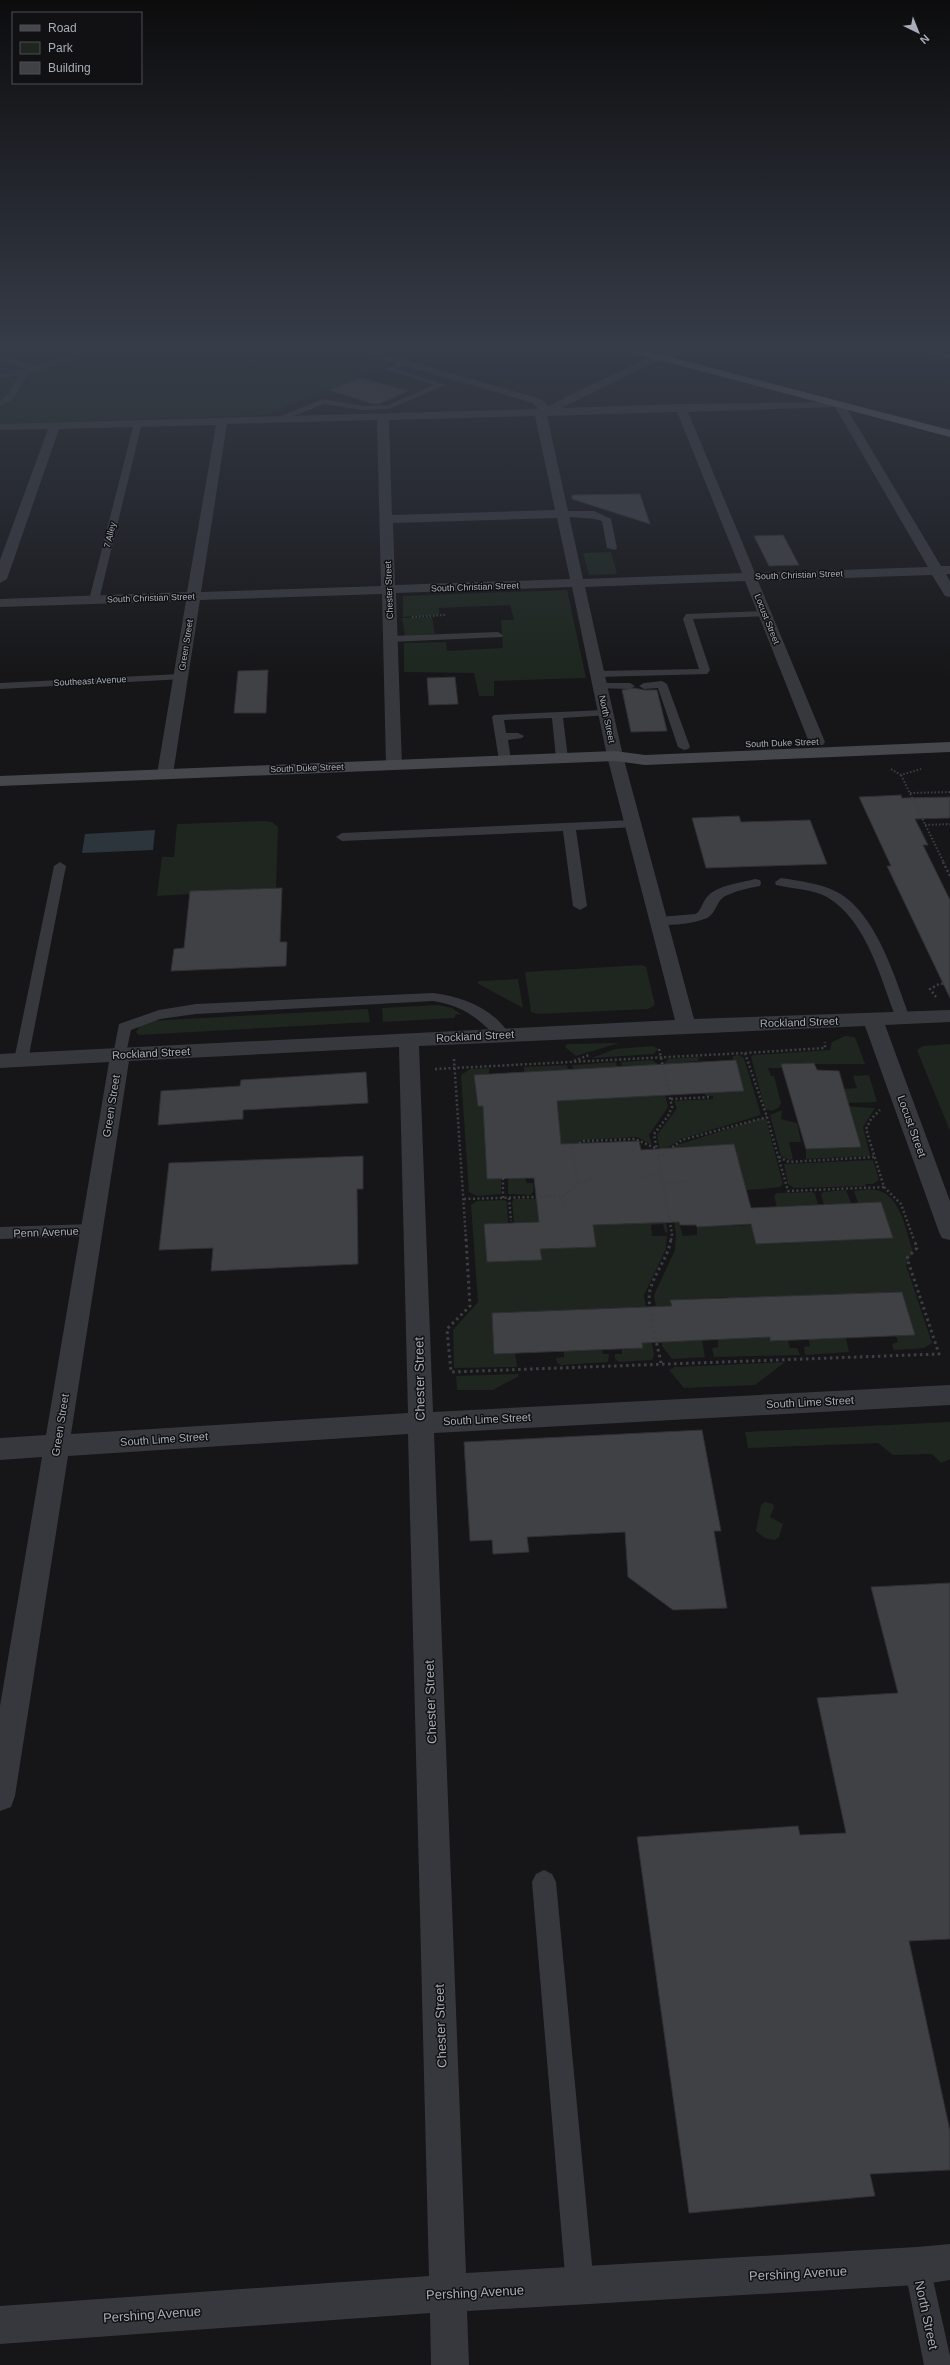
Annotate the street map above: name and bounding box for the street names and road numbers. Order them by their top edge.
street label: 7 Alley [102,520,118,549]
street label: Chester Street [383,560,395,619]
street label: South Christian Street [755,568,844,582]
street label: South Christian Street [431,580,520,594]
street label: South Christian Street [107,591,196,605]
street label: Locust Street [752,593,782,646]
street label: Green Street [177,618,195,671]
street label: Southeast Avenue [53,674,127,688]
street label: North Street [597,694,617,744]
street label: South Duke Street [745,737,819,749]
street label: South Duke Street [270,762,344,774]
street label: Rockland Street [760,1015,838,1029]
street label: Rockland Street [436,1028,514,1044]
street label: Rockland Street [112,1045,190,1061]
street label: Green Street [100,1074,122,1138]
street label: Locust Street [895,1093,929,1159]
street label: Penn Avenue [13,1225,79,1239]
street label: Chester Street [411,1337,428,1421]
street label: Green Street [49,1393,71,1457]
street label: South Lime Street [766,1394,854,1410]
street label: South Lime Street [443,1411,531,1427]
street label: South Lime Street [120,1430,208,1448]
street label: Chester Street [422,1659,439,1744]
street label: Chester Street [432,1983,449,2068]
street label: Pershing Avenue [749,2263,847,2284]
street label: North Street [912,2279,941,2351]
street label: Pershing Avenue [426,2282,524,2303]
street label: Pershing Avenue [103,2304,201,2325]

